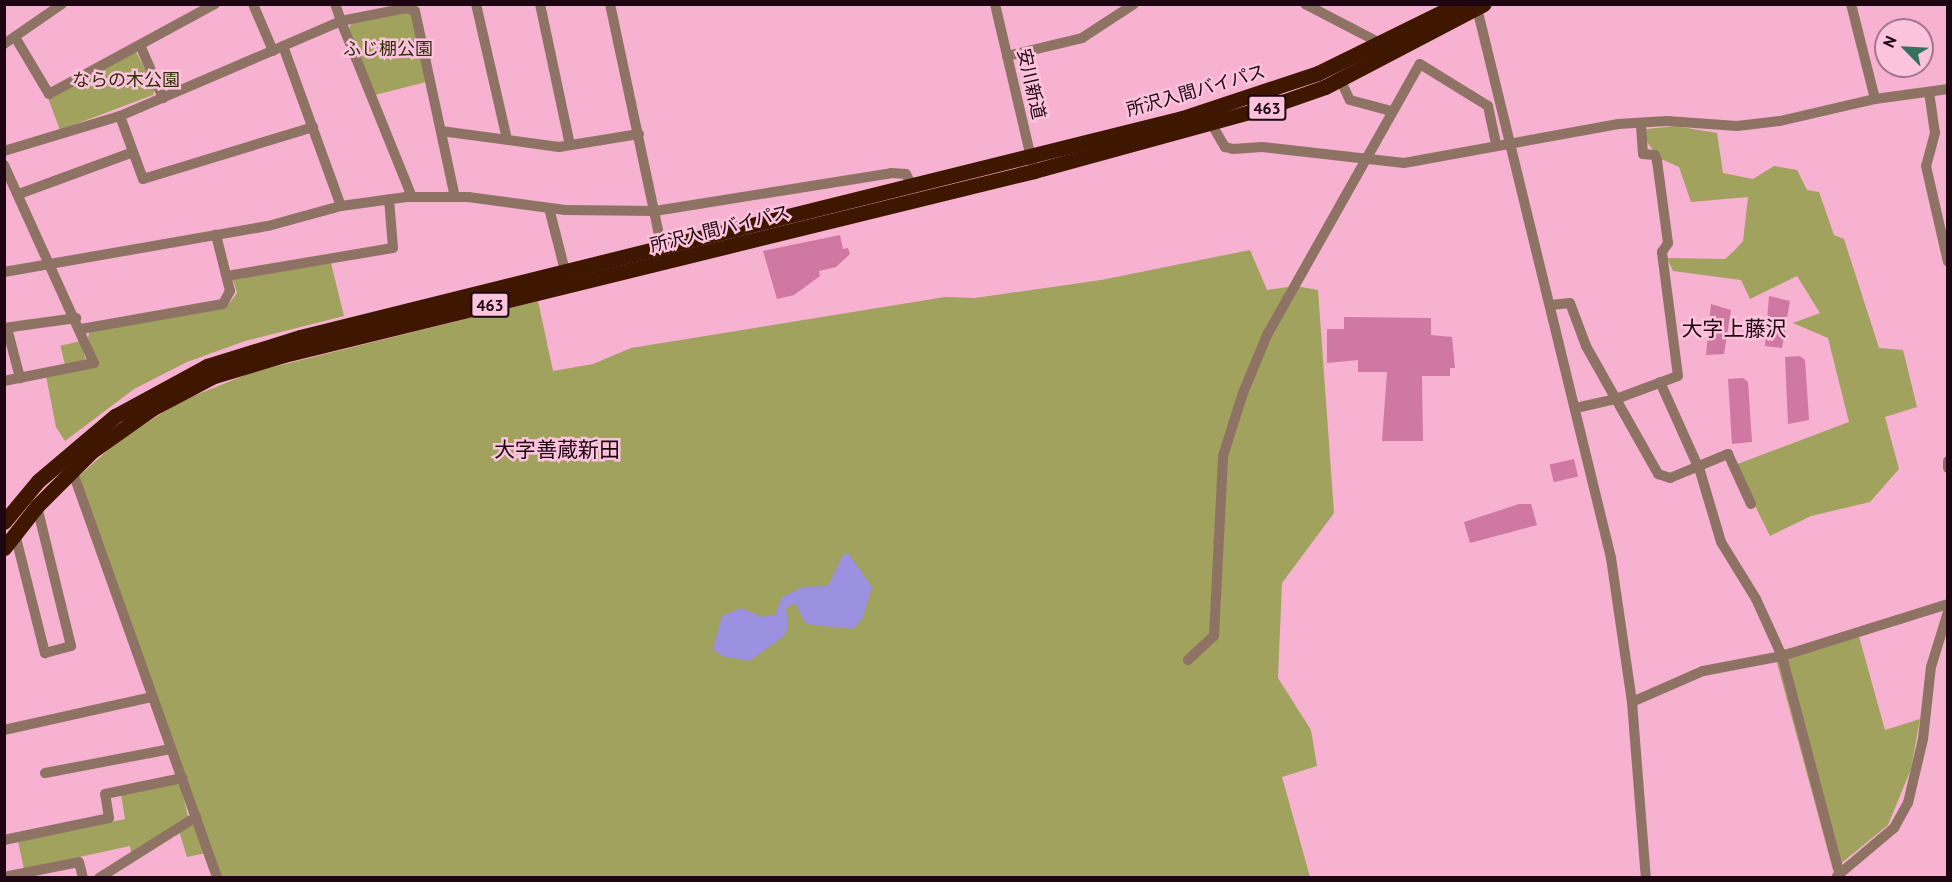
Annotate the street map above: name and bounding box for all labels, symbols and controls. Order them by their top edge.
north arrow [1874,18,1934,78]
text: N [1878,33,1901,50]
park label: ふじ棚公園 [343,38,433,60]
street label: 安川新道 [1012,46,1050,122]
street label: 所沢入間バイパス [1124,61,1268,121]
park label: ならの木公園 [72,69,180,91]
road number: 463 [1246,95,1288,121]
street label: 所沢入間バイパス [648,201,792,257]
road number: 463 [469,292,511,318]
district label: 大字上藤沢 [1682,316,1786,342]
district label: 大字善蔵新田 [494,437,620,463]

